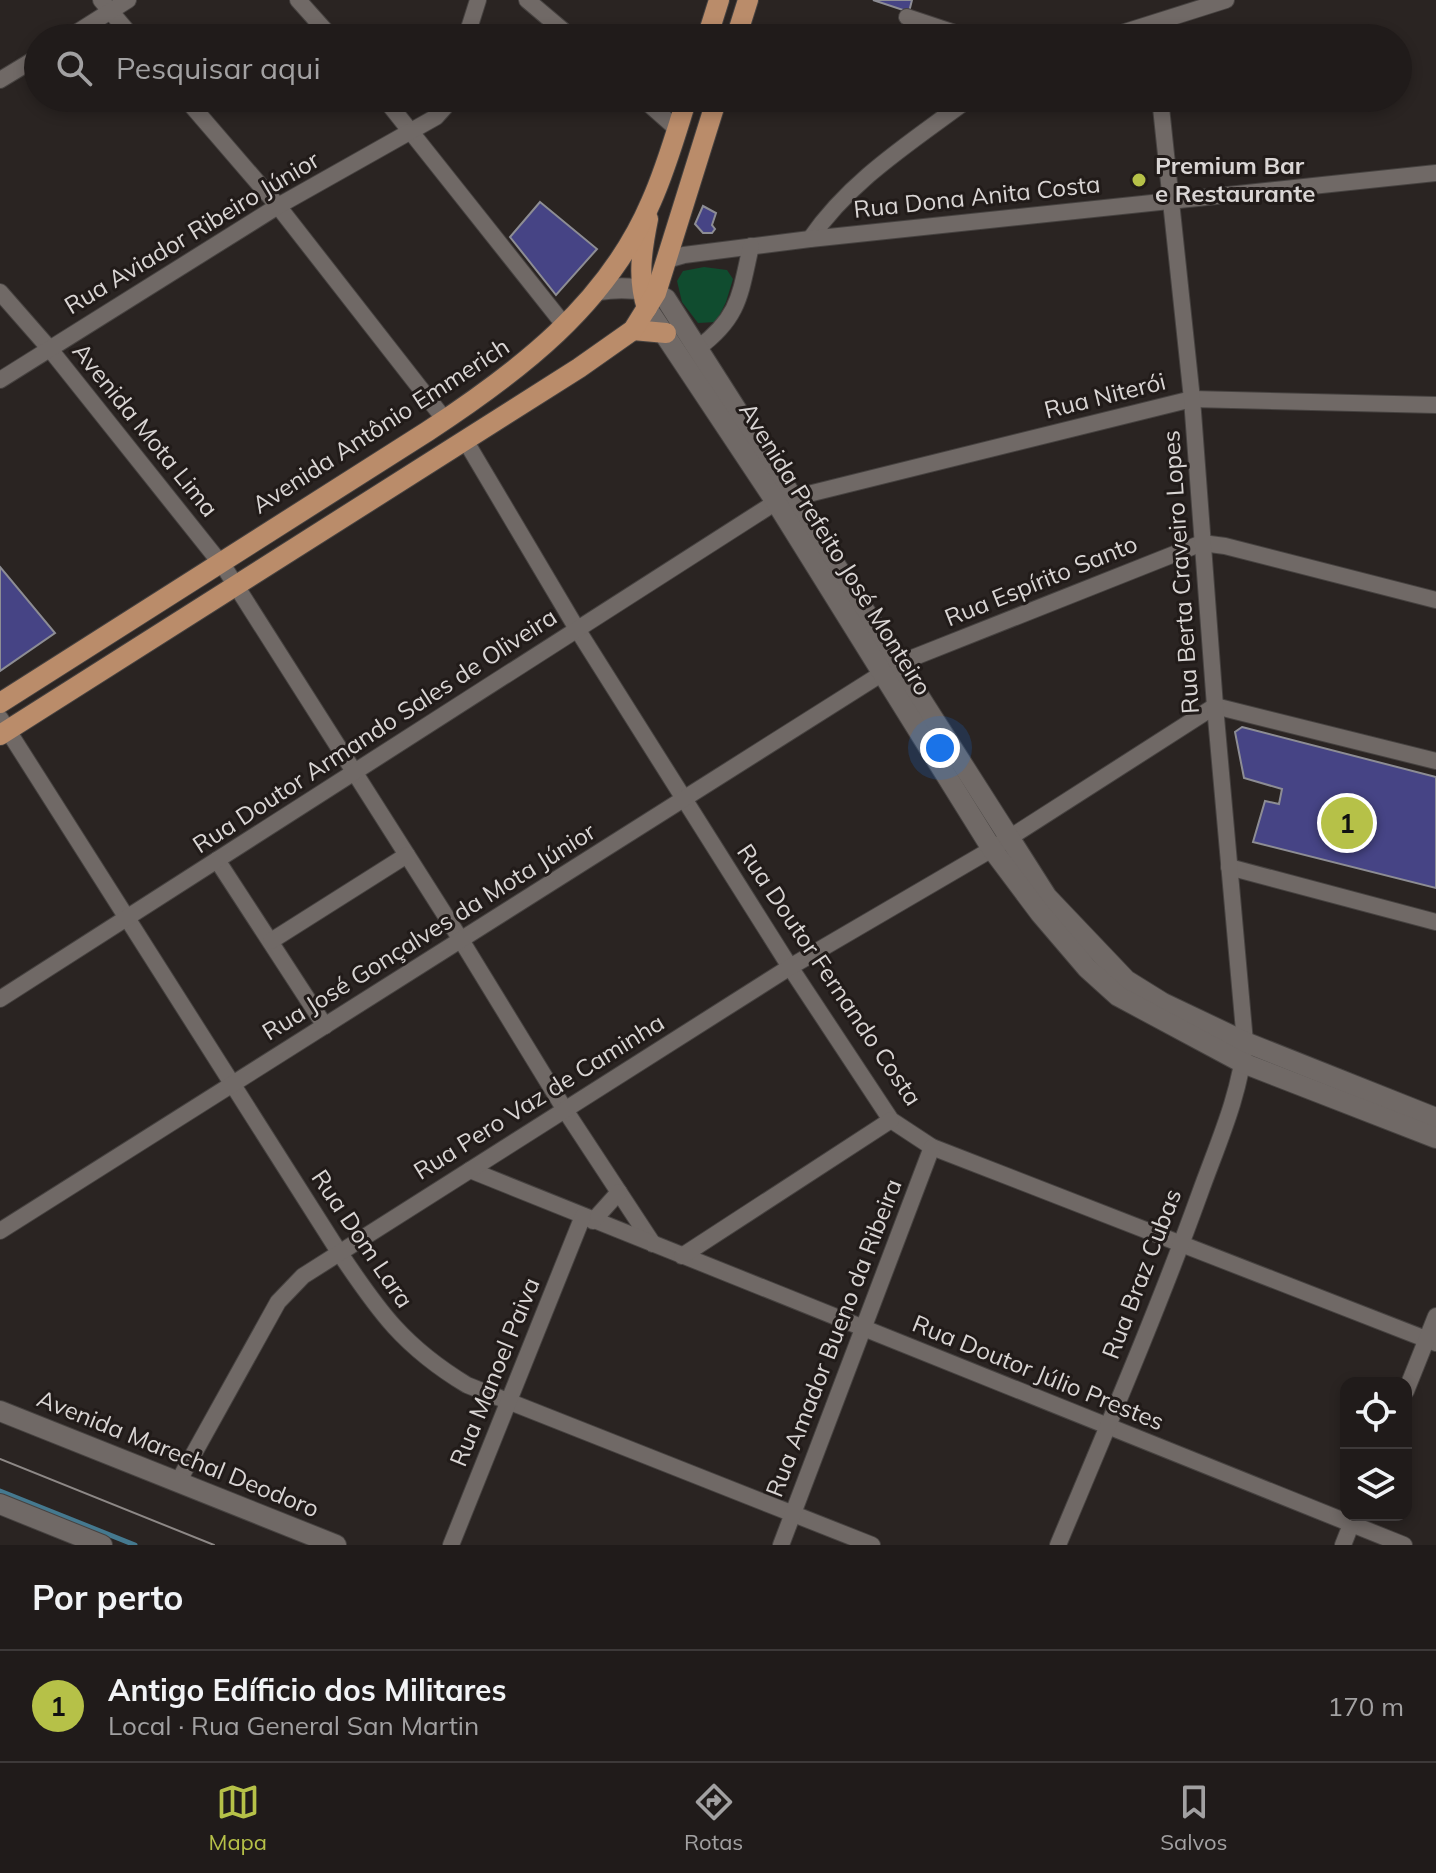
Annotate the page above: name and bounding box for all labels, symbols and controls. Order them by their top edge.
search box [24,24,1412,112]
icon: search [52,46,96,90]
text: Pesquisar aqui [116,49,321,87]
street label: Rua Aviador Ribeiro Júnior [59,144,325,320]
place label: Premium Bar e Restaurante [1155,150,1315,208]
street label: Rua Dona Anita Costa [852,168,1102,224]
marker: Premium Bar e Restaurante [1130,171,1148,189]
street label: Avenida Antônio Emmerich [246,331,515,520]
street label: Avenida Mota Lima [66,336,225,522]
street label: Rua Niterói [1041,365,1169,425]
street label: Avenida Prefeito José Monteiro [733,396,939,700]
street label: Rua Berta Craveiro Lopes [1155,429,1205,715]
street label: Rua Espírito Santo [940,528,1141,632]
street label: Rua Doutor Armando Sales de Oliveira [187,601,562,859]
your location [920,728,960,768]
pin: 1 [1321,793,1373,853]
street label: Rua José Gonçalves da Mota Júnior [256,816,601,1046]
street label: Rua Doutor Fernando Costa [731,838,929,1111]
street label: Rua Pero Vaz de Caminha [408,1007,669,1186]
street label: Rua Dom Lara [306,1163,420,1313]
street label: Rua Amador Bueno da Ribeira [758,1174,908,1501]
street label: Rua Braz Cubas [1095,1184,1187,1363]
street label: Rua Manoel Paiva [443,1273,546,1470]
street label: Rua Doutor Júlio Prestes [908,1308,1169,1436]
map controls [1340,1377,1412,1521]
button: locate [1340,1377,1412,1449]
street label: Avenida Marechal Deodoro [33,1383,324,1523]
button: layers [1340,1449,1412,1521]
text: Por perto [32,1576,183,1619]
text: Antigo Edíficio dos Militares [108,1671,507,1709]
text: 1 [50,1690,66,1723]
text: 170 m [1328,1690,1404,1723]
text: Local · Rua General San Martin [108,1709,479,1742]
tab: Mapa [209,1780,267,1856]
tab: Rotas [684,1780,743,1856]
tab: Salvos [1160,1780,1227,1856]

